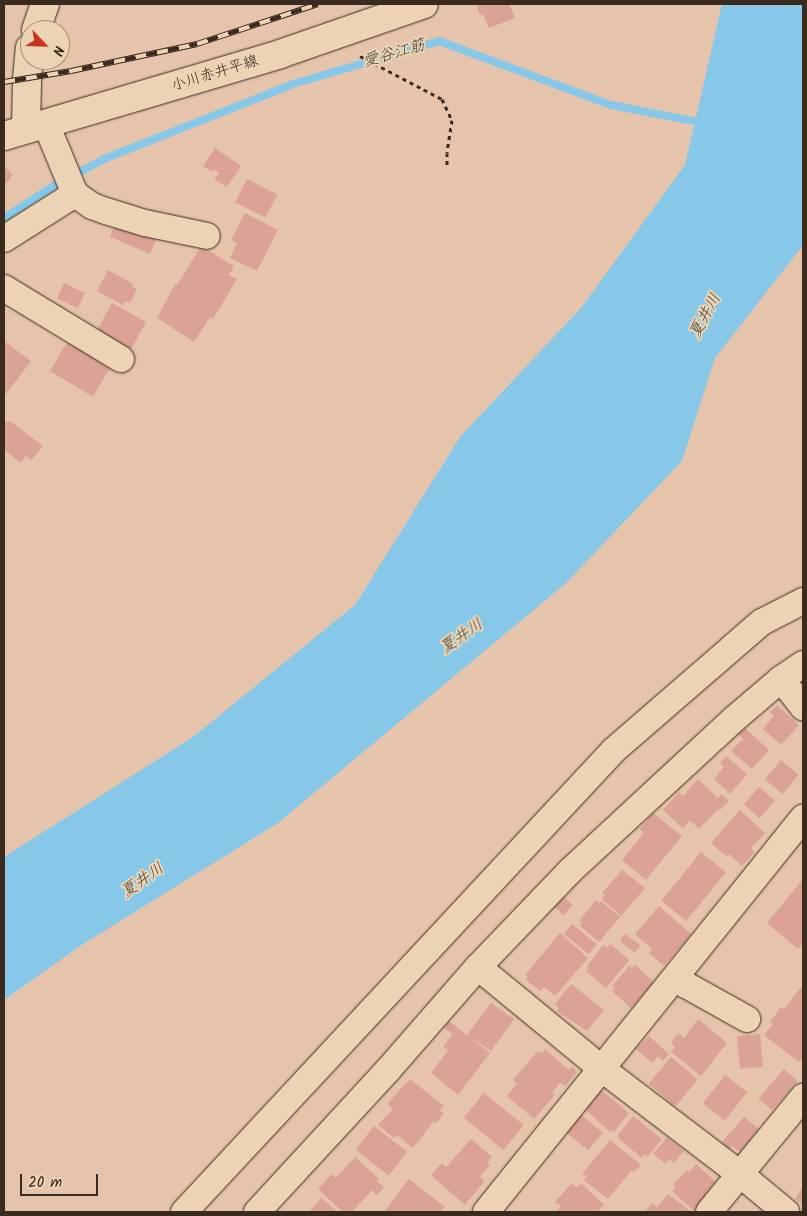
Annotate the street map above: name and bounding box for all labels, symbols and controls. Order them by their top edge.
north arrow [20,20,70,70]
water label: 愛谷江筋 [361,36,427,72]
text: N [46,42,70,59]
street label: 小川赤井平線 [169,52,261,96]
water label: 夏井川 [686,290,726,342]
water label: 夏井川 [437,615,487,659]
water label: 夏井川 [118,859,168,903]
scale bar [22,1164,100,1196]
text: 20 m [28,1171,62,1195]

